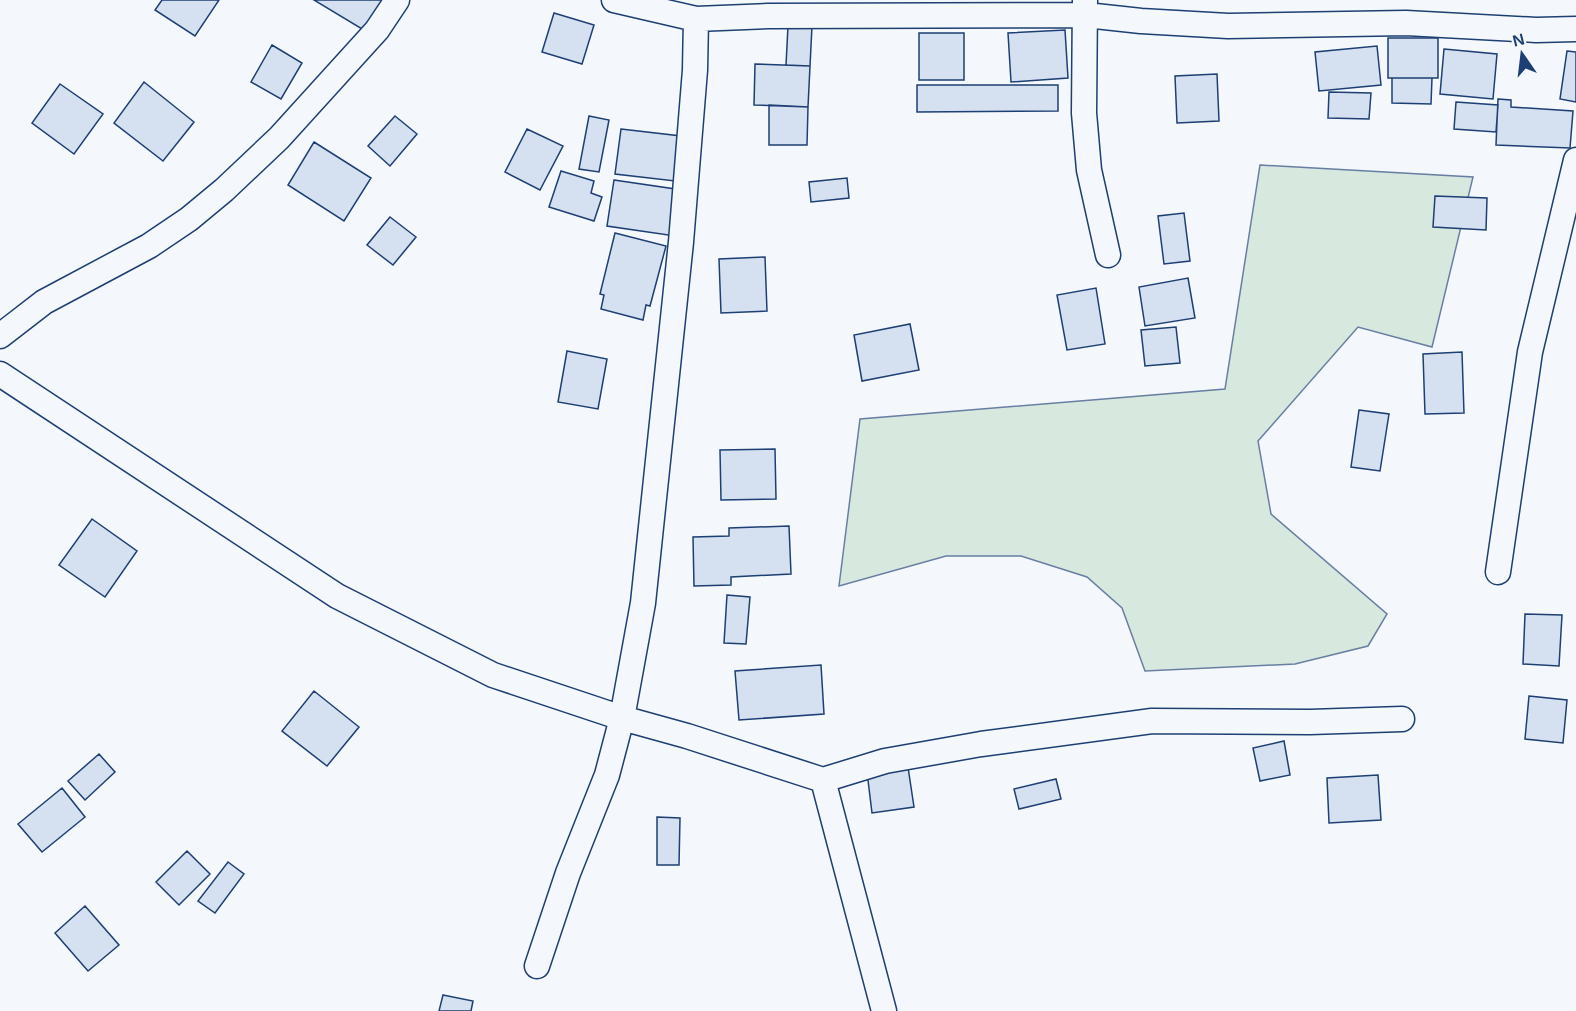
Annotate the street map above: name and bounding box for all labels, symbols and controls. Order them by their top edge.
north arrow [1492,24,1552,84]
text: N [1511,30,1526,50]

